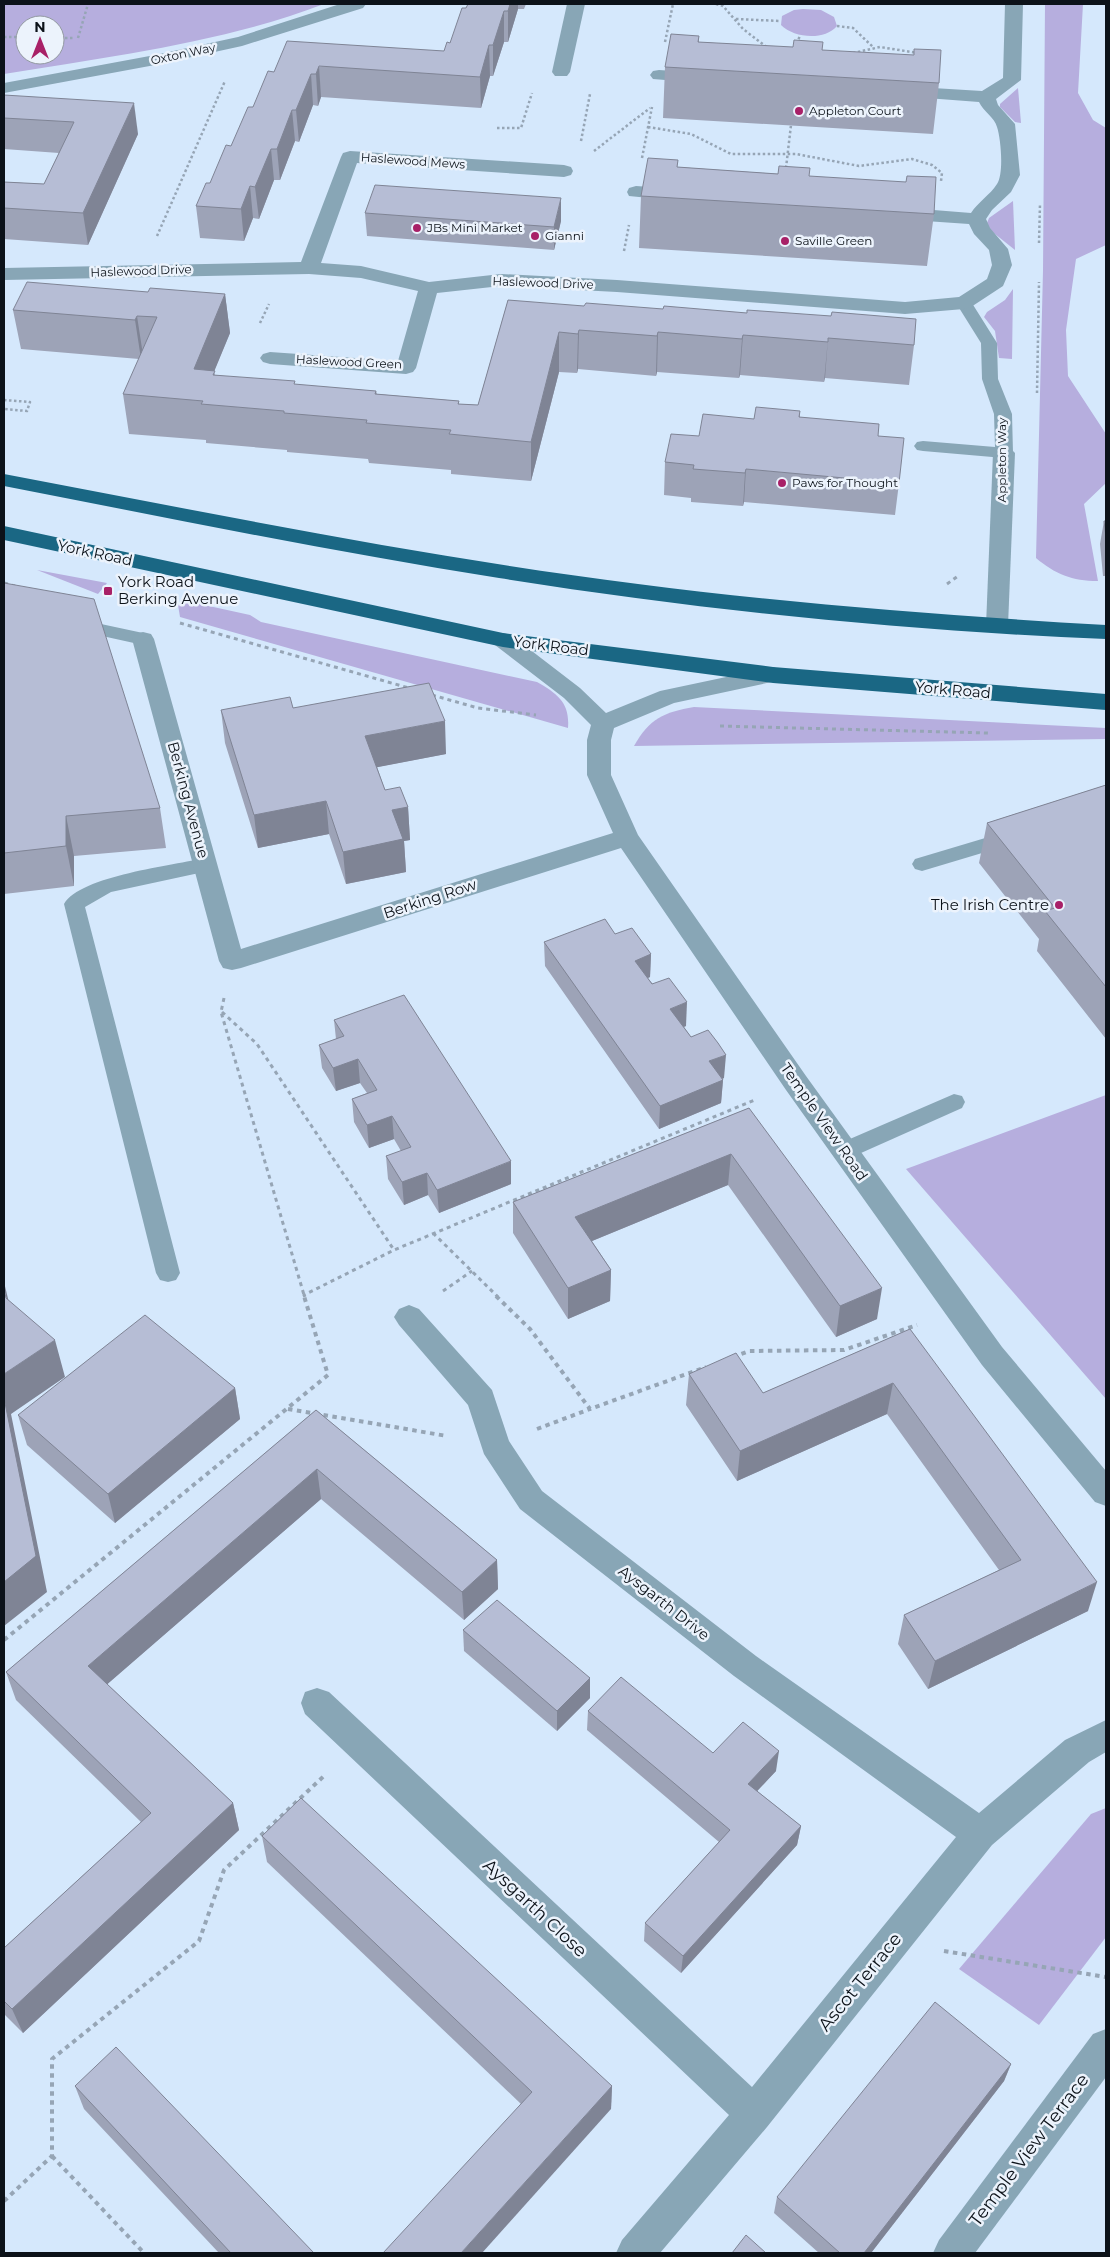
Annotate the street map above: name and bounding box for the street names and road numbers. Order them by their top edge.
street label: Oxton Way [149,39,217,68]
street label: Haslewood Mews [360,149,466,172]
street label: Haslewood Drive [90,261,192,280]
street label: Haslewood Drive [492,273,594,292]
street label: Haslewood Green [296,351,402,372]
street label: Appleton Way [994,417,1009,502]
street label: York Road [56,535,134,570]
street label: York Road [512,631,590,660]
street label: York Road [914,677,992,702]
street label: Berking Avenue [164,739,213,860]
street label: Berking Row [381,874,480,923]
street label: Temple View Road [777,1059,872,1184]
street label: Aysgarth Drive [615,1561,714,1644]
street label: Aysgarth Close [478,1854,592,1962]
street label: Ascot Terrace [814,1928,906,2036]
street label: Temple View Terrace [964,2069,1094,2231]

